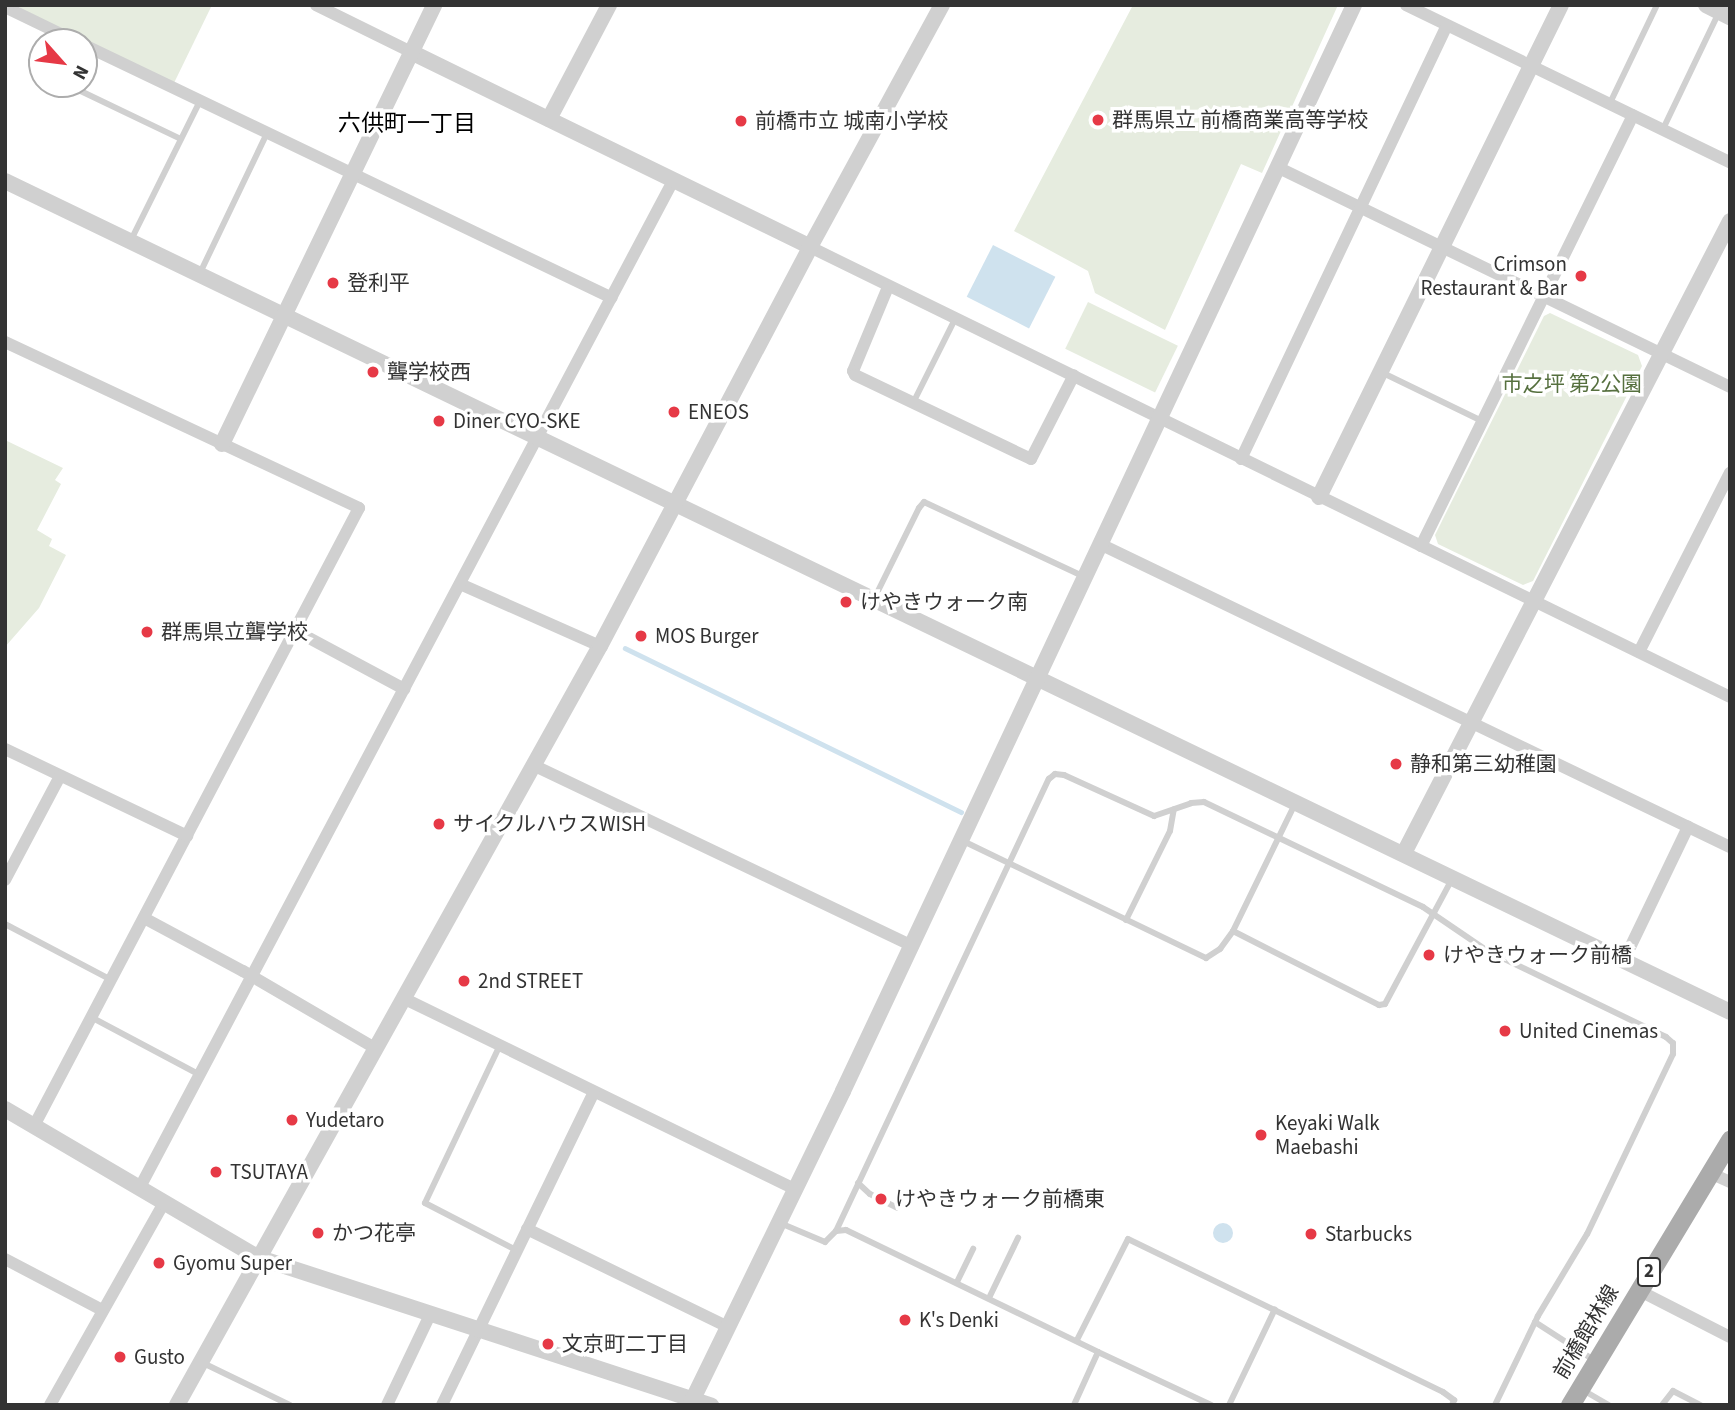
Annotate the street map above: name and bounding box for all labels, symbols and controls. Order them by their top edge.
north arrow [28,28,98,98]
text: N [65,60,95,84]
place label: 群馬県立 前橋商業高等学校 [1112,107,1368,133]
place label: 前橋市立 城南小学校 [755,108,948,134]
district label: 六供町一丁目 [338,110,476,138]
marker: 群馬県立 前橋商業高等学校 [1090,112,1106,128]
marker: 前橋市立 城南小学校 [733,113,749,129]
place label: Crimson Restaurant & Bar [1420,251,1567,301]
marker: Crimson Restaurant & Bar [1573,268,1589,284]
place label: 登利平 [347,270,410,296]
marker: 登利平 [325,275,341,291]
place label: 聾学校西 [387,359,471,385]
marker: 聾学校西 [365,364,381,380]
park label: 市之坪 第2公園 [1502,371,1642,397]
place label: ENEOS [688,399,749,425]
marker: ENEOS [666,404,682,420]
place label: Diner CYO-SKE [453,408,581,434]
marker: Diner CYO-SKE [431,413,447,429]
place label: けやきウォーク南 [860,589,1028,615]
marker: けやきウォーク南 [838,594,854,610]
place label: 群馬県立聾学校 [161,619,308,645]
place label: MOS Burger [655,623,758,649]
marker: 群馬県立聾学校 [139,624,155,640]
marker: MOS Burger [633,628,649,644]
place label: 静和第三幼稚園 [1410,751,1557,777]
marker: 静和第三幼稚園 [1388,756,1404,772]
place label: サイクルハウスWISH [453,811,647,837]
marker: サイクルハウスWISH [431,816,447,832]
place label: けやきウォーク前橋 [1443,942,1632,968]
marker: けやきウォーク前橋 [1421,947,1437,963]
place label: 2nd STREET [478,968,583,994]
marker: 2nd STREET [456,973,472,989]
place label: United Cinemas [1519,1018,1658,1044]
marker: United Cinemas [1497,1023,1513,1039]
place label: Yudetaro [306,1107,384,1133]
place label: Keyaki Walk Maebashi [1275,1110,1380,1160]
marker: Yudetaro [284,1112,300,1128]
marker: Keyaki Walk Maebashi [1253,1127,1269,1143]
place label: TSUTAYA [230,1159,308,1185]
marker: TSUTAYA [208,1164,224,1180]
place label: けやきウォーク前橋東 [895,1186,1105,1212]
marker: けやきウォーク前橋東 [873,1191,889,1207]
place label: かつ花亭 [332,1220,416,1246]
place label: Starbucks [1325,1221,1412,1247]
marker: かつ花亭 [310,1225,326,1241]
marker: Starbucks [1303,1226,1319,1242]
place label: Gyomu Super [173,1250,292,1276]
marker: Gyomu Super [151,1255,167,1271]
road number: 2 [1637,1256,1661,1288]
street label: 前橋館林線 [1548,1281,1624,1383]
place label: K's Denki [919,1307,999,1333]
marker: K's Denki [897,1312,913,1328]
place label: 文京町二丁目 [562,1331,688,1357]
marker: 文京町二丁目 [540,1336,556,1352]
place label: Gusto [134,1344,185,1370]
marker: Gusto [112,1349,128,1365]

